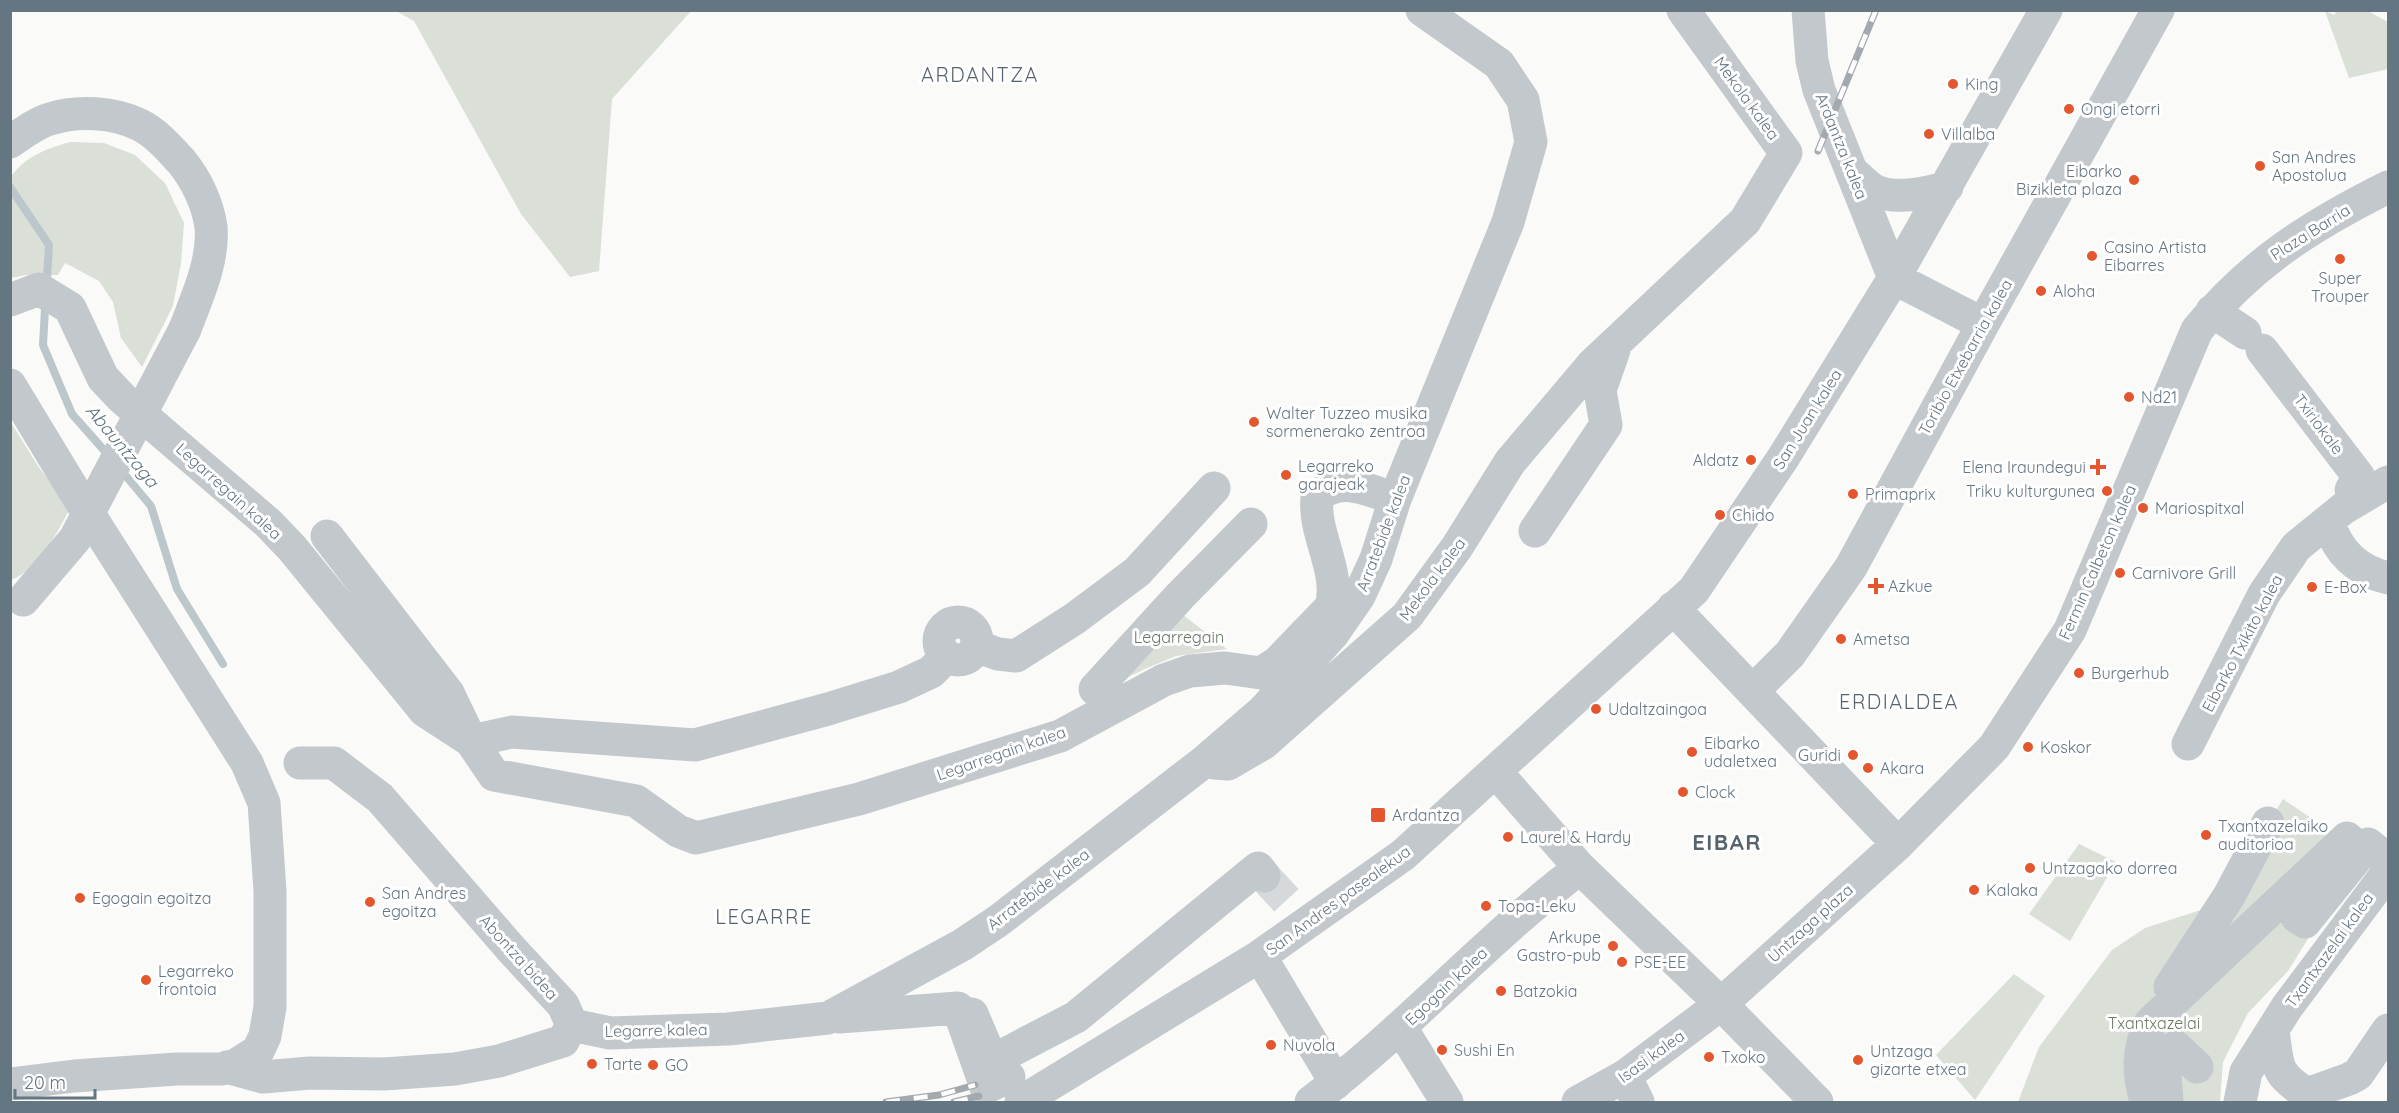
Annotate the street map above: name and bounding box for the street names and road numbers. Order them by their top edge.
street label: Mekola kalea [1710,52,1784,144]
street label: Ardantza kalea [1812,90,1872,202]
street label: Plaza Barria [2266,200,2354,264]
street label: Toribio Etxebarria kalea [1914,276,2016,438]
street label: San Juan kalea [1768,365,1846,473]
street label: Txiriokale [2290,390,2348,458]
street label: Legarregain kalea [172,438,286,544]
street label: Arratebide kalea [1352,472,1414,594]
street label: Fermin Calbeton kalea [2054,481,2140,643]
street label: Mekola kalea [1394,534,1470,624]
street label: Eibarko Txikito kalea [2197,571,2287,715]
street label: Legarregain kalea [934,722,1068,784]
street label: San Andres pasealekua [1262,841,1414,959]
street label: Arratebide kalea [983,844,1093,934]
street label: Untzaga plaza [1763,879,1857,967]
street label: Txantxazelai kalea [2281,889,2377,1011]
street label: Abontza bidea [476,910,562,1004]
street label: Egogain kalea [1401,943,1491,1029]
street label: Legarre kalea [604,1019,708,1041]
street label: Isasi kalea [1614,1025,1688,1087]

